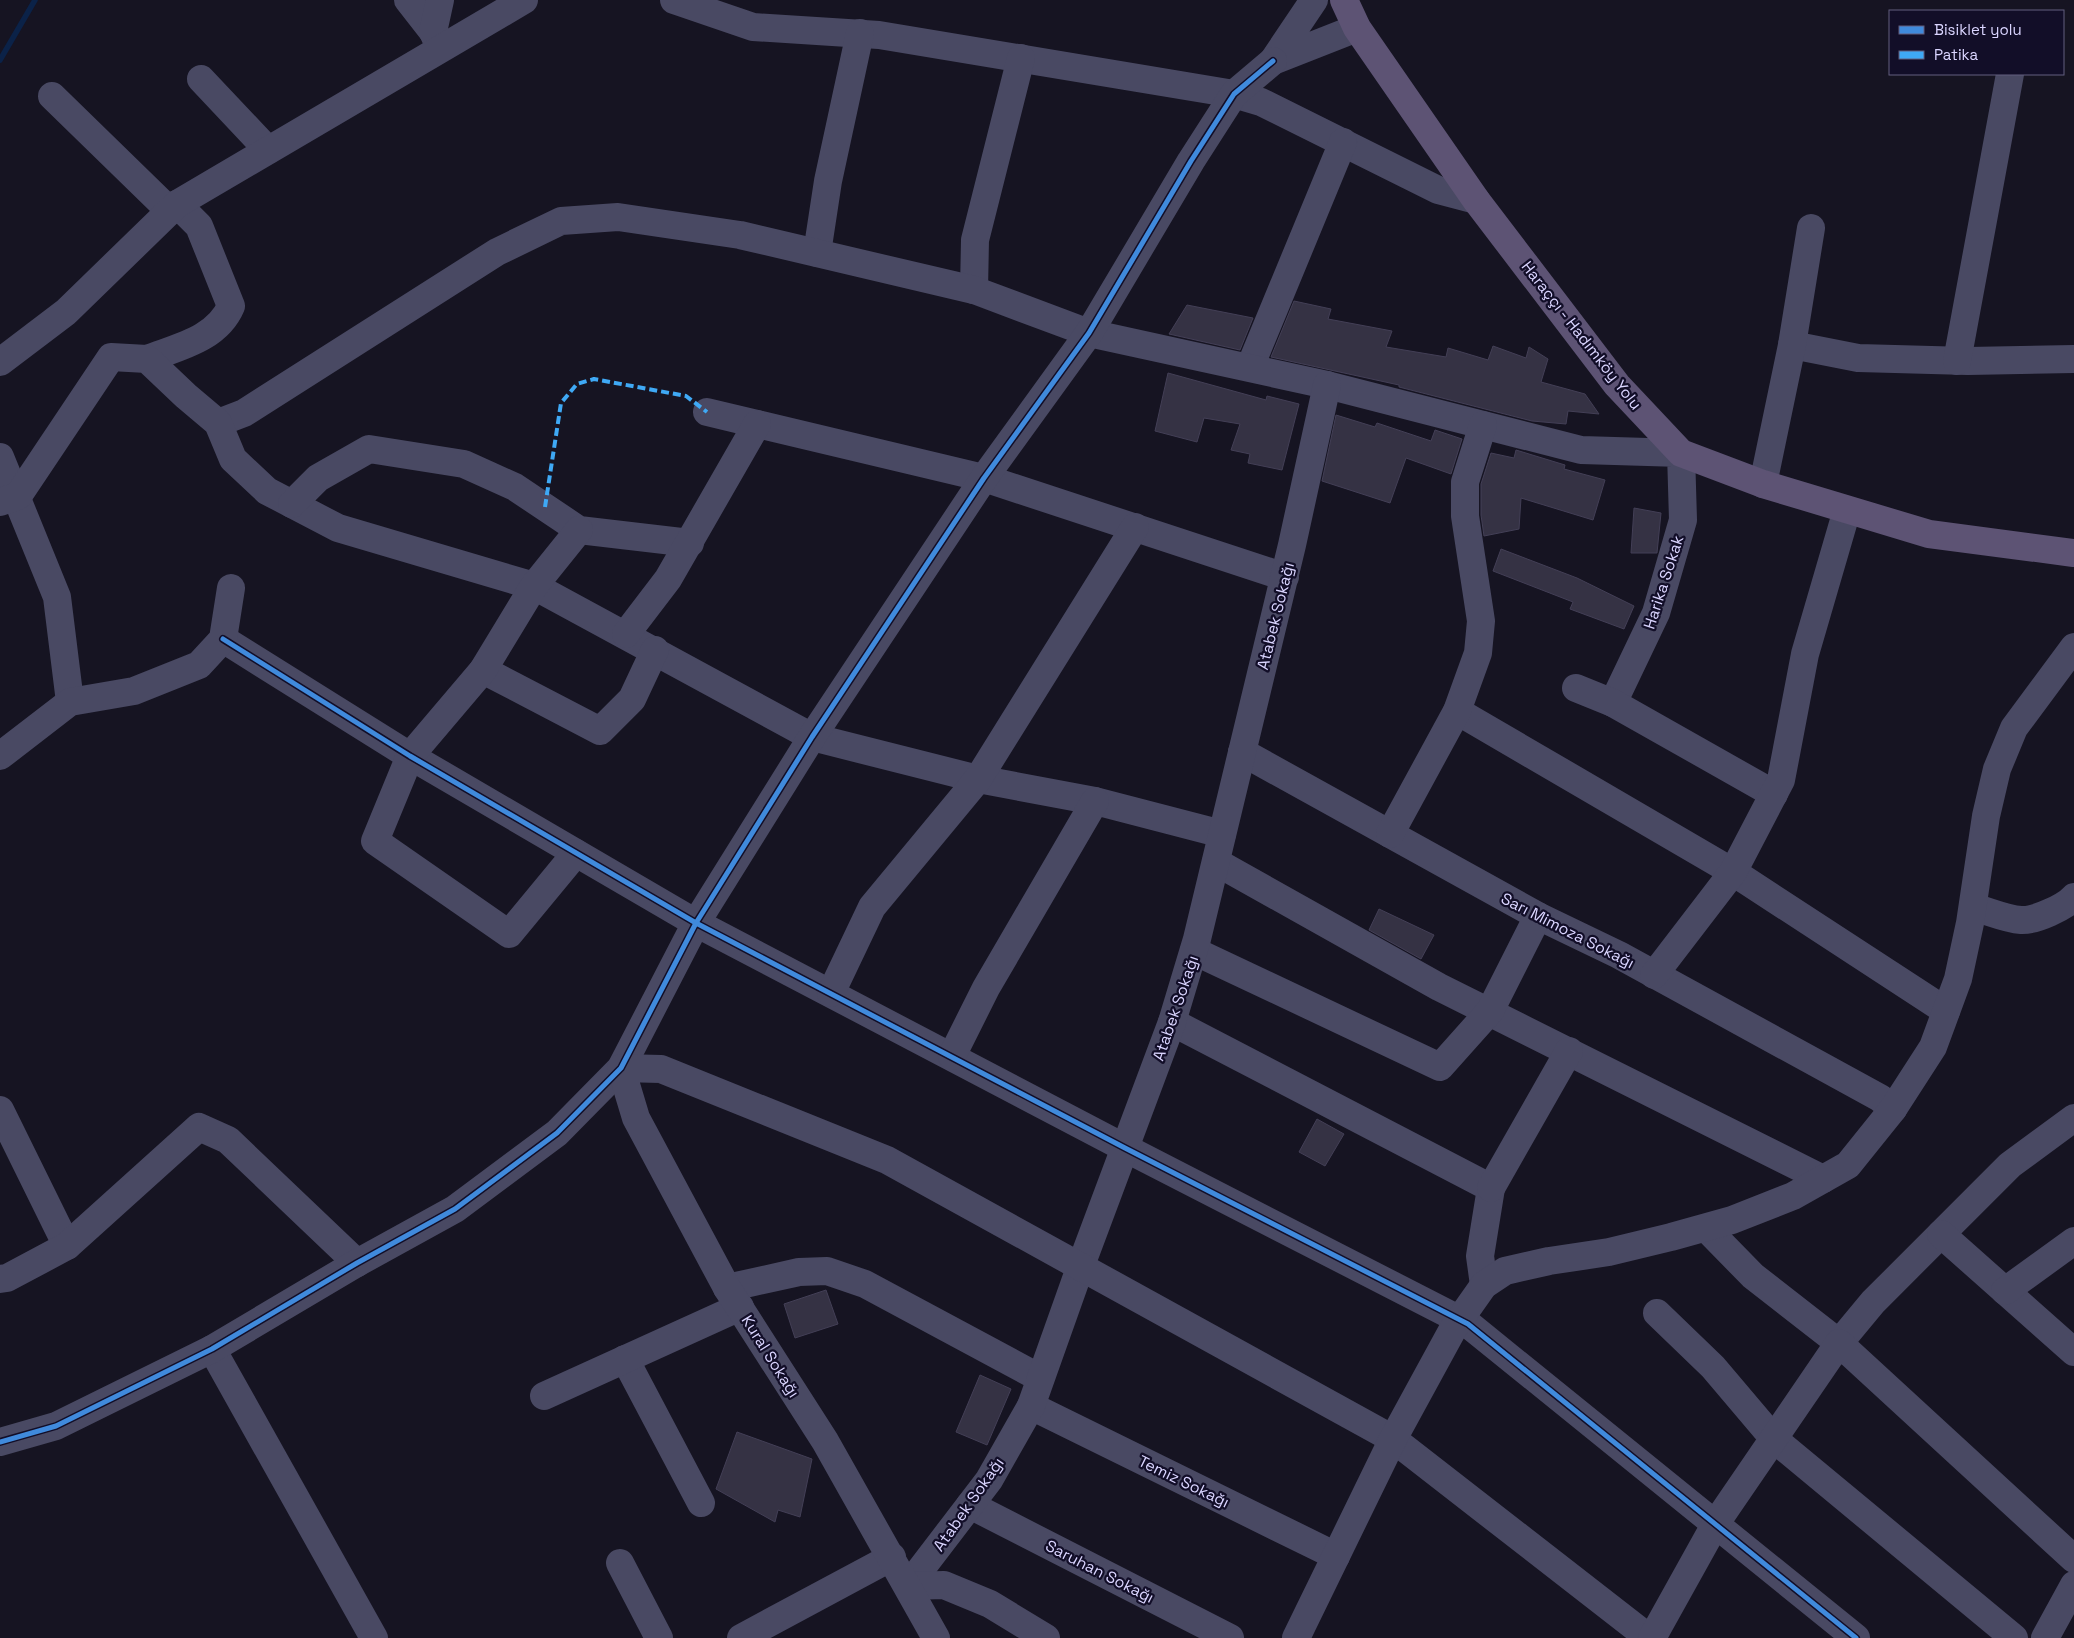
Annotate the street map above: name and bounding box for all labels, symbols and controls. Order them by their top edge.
legend [1889,10,2064,75]
text: Bisiklet yolu [1934,20,2022,39]
text: Patika [1934,45,1978,64]
street label: Haraççı - Hadımköy Yolu [1517,257,1646,414]
street label: Harika Sokak [1638,532,1689,632]
street label: Atabek Sokağı [1252,560,1299,672]
street label: Sarı Mimoza Sokağı [1497,888,1638,973]
street label: Atabek Sokağı [1148,953,1203,1064]
street label: Kural Sokağı [737,1311,804,1402]
street label: Temiz Sokağı [1135,1450,1233,1513]
street label: Atabek Sokağı [928,1453,1009,1555]
street label: Saruhan Sokağı [1042,1535,1158,1608]

